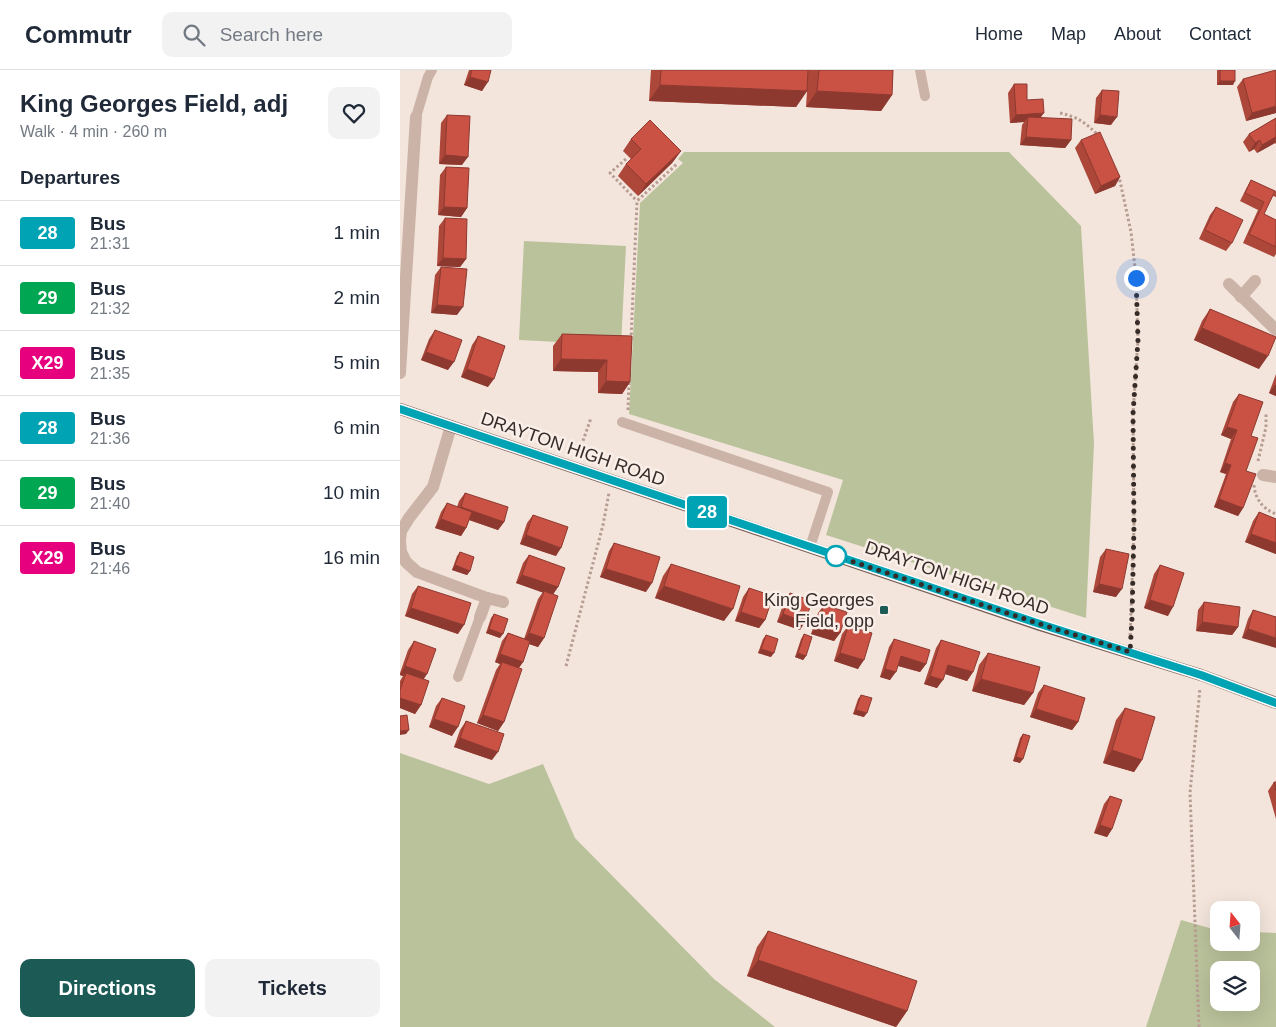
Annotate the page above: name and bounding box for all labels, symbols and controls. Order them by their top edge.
search box [162,12,512,57]
text: Commutr [25,21,132,48]
icon: search [180,21,208,49]
text: Search here [220,24,323,45]
text: Home [975,24,1023,44]
text: Map [1051,24,1086,44]
text: About [1114,24,1161,44]
text: Contact [1189,24,1251,44]
button: heart [328,87,380,139]
text: King Georges Field, adj [20,90,288,117]
text: Walk · 4 min · 260 m [20,123,167,140]
text: Departures [20,167,120,188]
text: Bus [90,213,126,234]
text: 1 min [334,222,380,243]
text: 28 [37,223,58,243]
text: 21:31 [90,235,130,252]
your location [1124,266,1149,291]
text: Bus [90,278,126,299]
text: 2 min [334,287,380,308]
text: 29 [37,288,58,308]
text: 21:32 [90,300,130,317]
text: Bus [90,343,126,364]
text: 5 min [334,352,380,373]
text: X29 [31,353,64,373]
text: 21:35 [90,365,130,382]
text: Bus [90,408,126,429]
street label: DRAYTON HIGH ROAD [478,408,668,490]
text: 6 min [334,417,380,438]
text: 28 [37,418,58,438]
text: 21:36 [90,430,130,447]
text: Bus [90,473,126,494]
text: 10 min [323,482,380,503]
text: 29 [37,483,58,503]
text: 21:40 [90,495,130,512]
line badge: 28 [684,496,730,528]
text: 28 [697,502,717,522]
street label: DRAYTON HIGH ROAD [862,537,1052,619]
text: Bus [90,538,126,559]
unlabelled marker [825,545,847,567]
text: 16 min [323,547,380,568]
text: X29 [31,548,64,568]
text: 21:46 [90,560,130,577]
place label: King Georges Field, opp [764,590,874,631]
marker: King Georges Field, opp [878,604,890,616]
north arrow [1210,901,1260,951]
map controls [1210,901,1260,1011]
button: Directions [20,959,195,1017]
button: Tickets [205,959,380,1017]
button: layers [1210,961,1260,1011]

